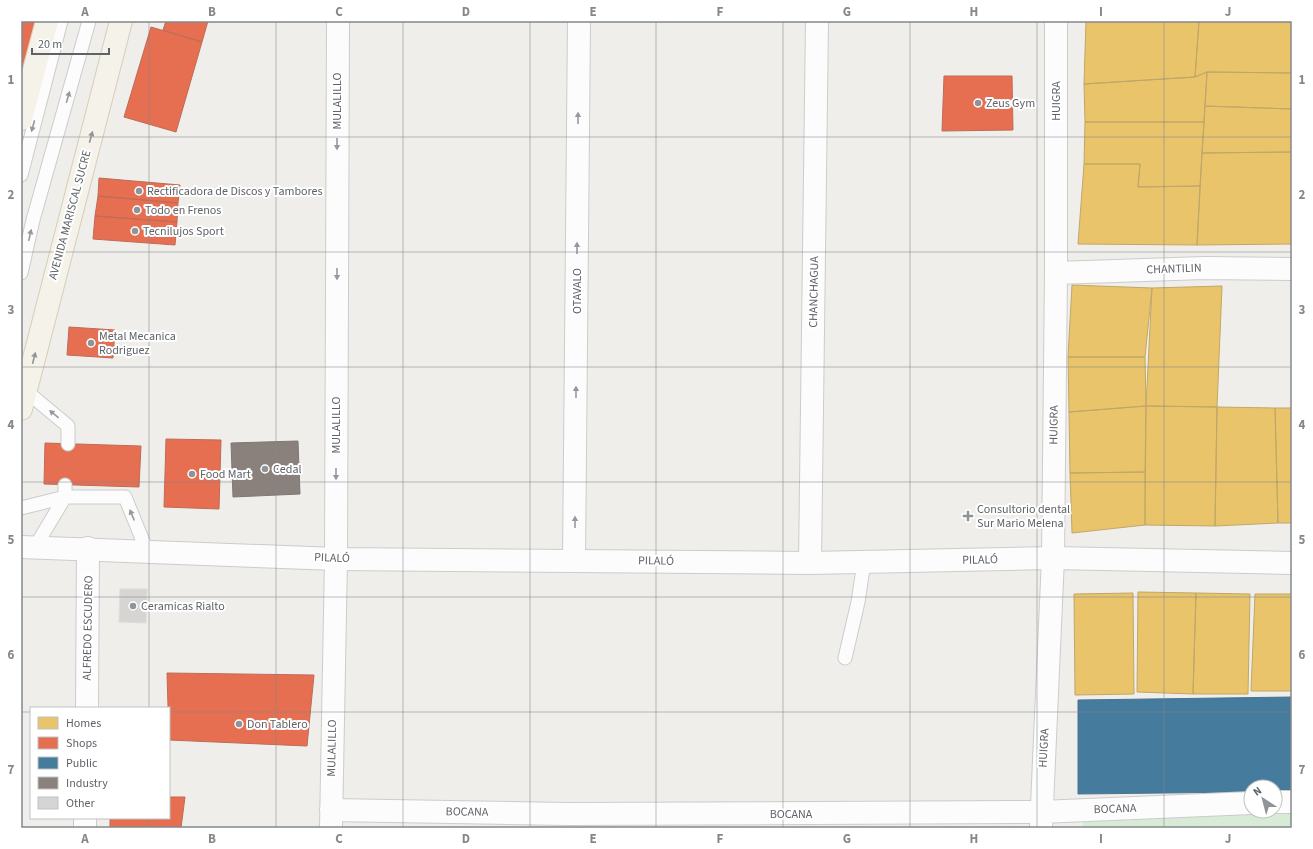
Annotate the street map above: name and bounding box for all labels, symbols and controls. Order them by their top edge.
text: A [80,3,89,21]
text: B [208,3,216,21]
text: C [335,3,343,21]
text: D [462,3,470,21]
text: E [589,3,597,21]
text: F [717,3,724,21]
text: G [843,3,851,21]
text: H [970,3,978,21]
text: I [1099,3,1103,21]
text: J [1225,3,1231,21]
scale bar [32,30,109,56]
text: 20 m [38,36,62,53]
text: 1 [8,71,15,89]
text: 1 [1299,71,1306,89]
street label: MULALILLO [329,72,346,130]
street label: HUIGRA [1048,81,1065,121]
one-way arrow [65,90,71,103]
place label: Zeus Gym [986,95,1035,112]
marker: Zeus Gym [973,98,983,108]
one-way arrow [575,111,581,124]
one-way arrow [30,120,36,133]
one-way arrow [88,131,94,143]
one-way arrow [334,138,340,151]
street label: AVENIDA MARISCAL SUCRE [45,148,95,282]
place label: Rectificadora de Discos y Tambores [147,183,323,200]
text: 2 [8,186,15,204]
marker: Rectificadora de Discos y Tambores [134,186,144,196]
text: 2 [1299,186,1306,204]
place label: Todo en Frenos [145,202,221,219]
marker: Todo en Frenos [132,205,142,215]
place label: Tecnilujos Sport [143,223,224,240]
marker: Tecnilujos Sport [130,226,140,236]
one-way arrow [27,229,33,242]
one-way arrow [574,241,580,254]
street label: CHANCHAGUA [805,256,823,328]
street label: CHANTILIN [1146,260,1202,278]
one-way arrow [334,268,340,281]
street label: OTAVALO [569,268,586,314]
text: 3 [8,301,15,319]
text: 3 [1299,301,1306,319]
place label: Metal Mecanica Rodriguez [99,328,176,359]
marker: Metal Mecanica Rodriguez [86,338,96,348]
one-way arrow [31,352,37,364]
one-way arrow [573,385,579,398]
street label: MULALILLO [328,396,345,454]
street label: HUIGRA [1045,405,1063,445]
one-way arrow [48,410,59,419]
text: 4 [8,416,15,434]
text: 4 [1299,416,1306,434]
place label: Cedal [273,461,302,478]
marker: Cedal [260,464,270,474]
place label: Food Mart [200,466,251,483]
one-way arrow [333,468,339,481]
marker: Food Mart [187,469,197,479]
place label: Consultorio dental Sur Mario Melena [977,501,1070,532]
one-way arrow [129,509,135,520]
marker: Consultorio dental Sur Mario Melena [962,510,974,522]
one-way arrow [572,515,578,528]
text: 5 [8,531,15,549]
text: 5 [1299,531,1306,549]
street label: PILALÓ [314,549,350,567]
street label: PILALÓ [962,551,998,569]
street label: PILALÓ [638,552,674,570]
street label: ALFREDO ESCUDERO [79,575,97,681]
place label: Ceramicas Rialto [141,598,225,615]
marker: Ceramicas Rialto [128,601,138,611]
text: 6 [8,646,15,664]
text: 6 [1299,646,1306,664]
legend [30,707,170,819]
text: Homes [66,715,101,732]
place label: Don Tablero [247,716,308,733]
marker: Don Tablero [234,719,244,729]
street label: MULALILLO [323,719,341,777]
street label: HUIGRA [1034,727,1054,768]
text: Shops [66,735,97,752]
text: Public [66,755,98,772]
text: 7 [8,761,15,779]
text: 7 [1299,761,1306,779]
text: Industry [66,775,108,792]
north arrow [1243,779,1283,819]
text: N [1250,783,1265,800]
text: Other [66,795,96,812]
street label: BOCANA [1093,800,1137,818]
street label: BOCANA [446,803,489,821]
street label: BOCANA [770,806,813,823]
text: A [80,830,89,848]
text: B [208,830,216,848]
text: C [335,830,343,848]
text: D [462,830,470,848]
text: E [589,830,597,848]
text: F [717,830,724,848]
text: G [843,830,851,848]
text: H [970,830,978,848]
text: I [1099,830,1103,848]
text: J [1225,830,1231,848]

